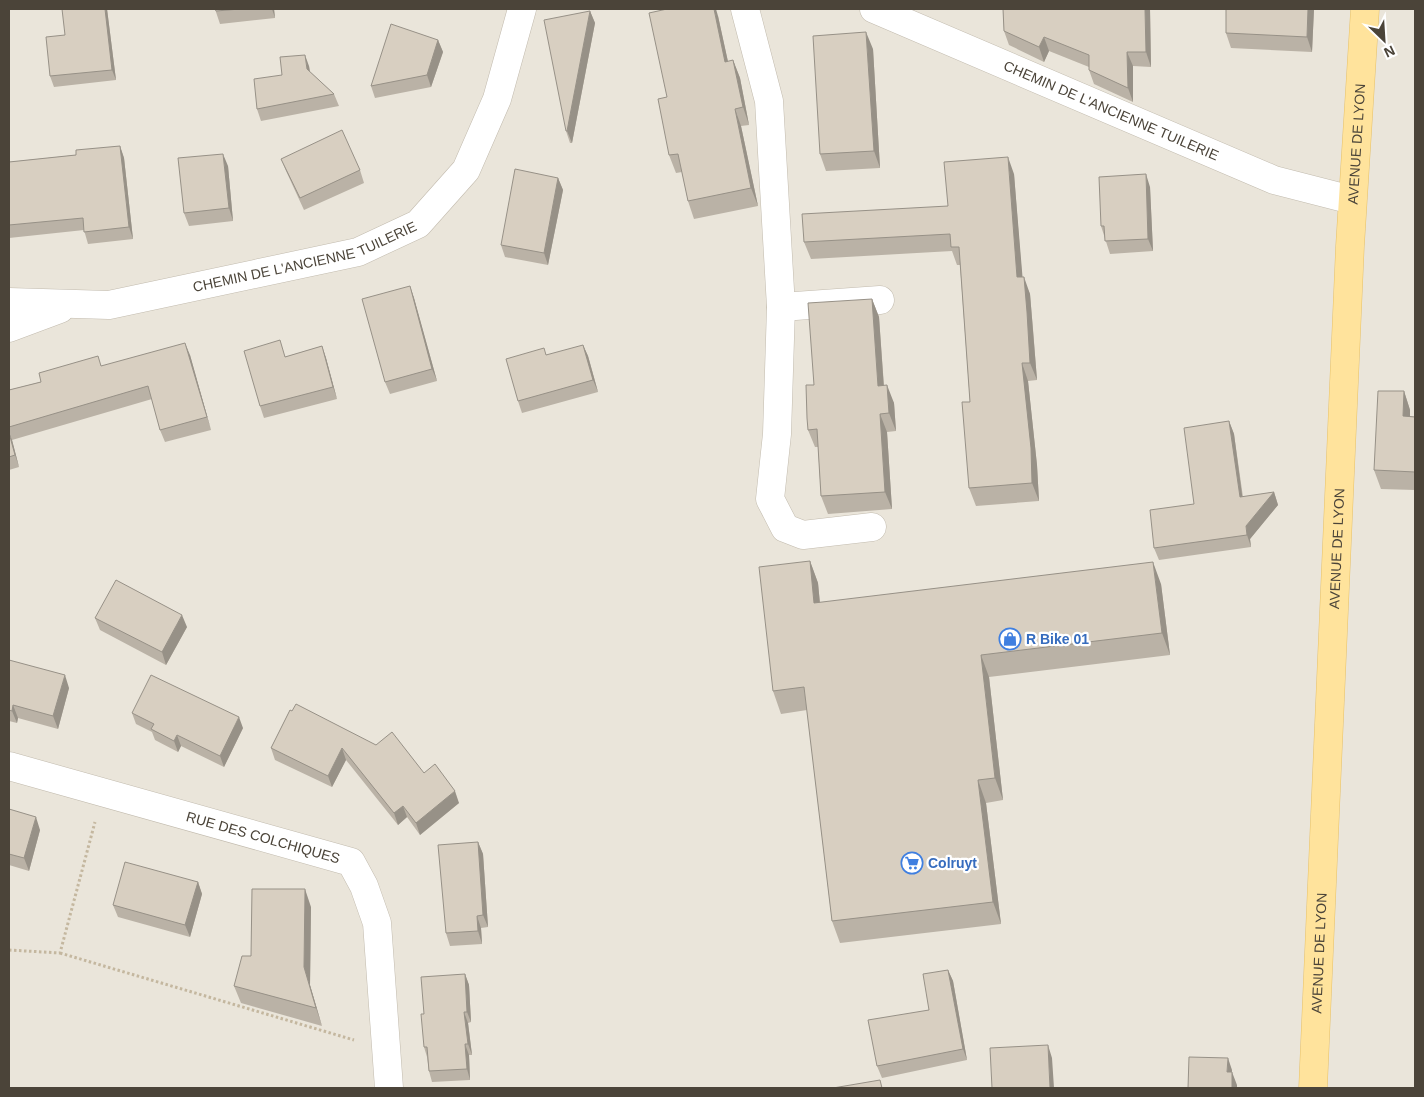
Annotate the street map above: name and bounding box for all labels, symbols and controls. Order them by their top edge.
north arrow [1359,15,1409,65]
text: N [1382,42,1397,61]
street label: CHEMIN DE L'ANCIENNE TUILERIE [1001,57,1221,163]
street label: AVENUE DE LYON [1345,83,1368,205]
street label: CHEMIN DE L'ANCIENNE TUILERIE [191,218,419,295]
street label: AVENUE DE LYON [1326,488,1347,609]
shop icon: R Bike 01 [998,627,1022,651]
place label: R Bike 01 [1026,631,1089,647]
street label: RUE DES COLCHIQUES [185,808,342,867]
supermarket icon: Colruyt [900,851,924,875]
place label: Colruyt [928,855,977,871]
street label: AVENUE DE LYON [1308,892,1330,1014]

